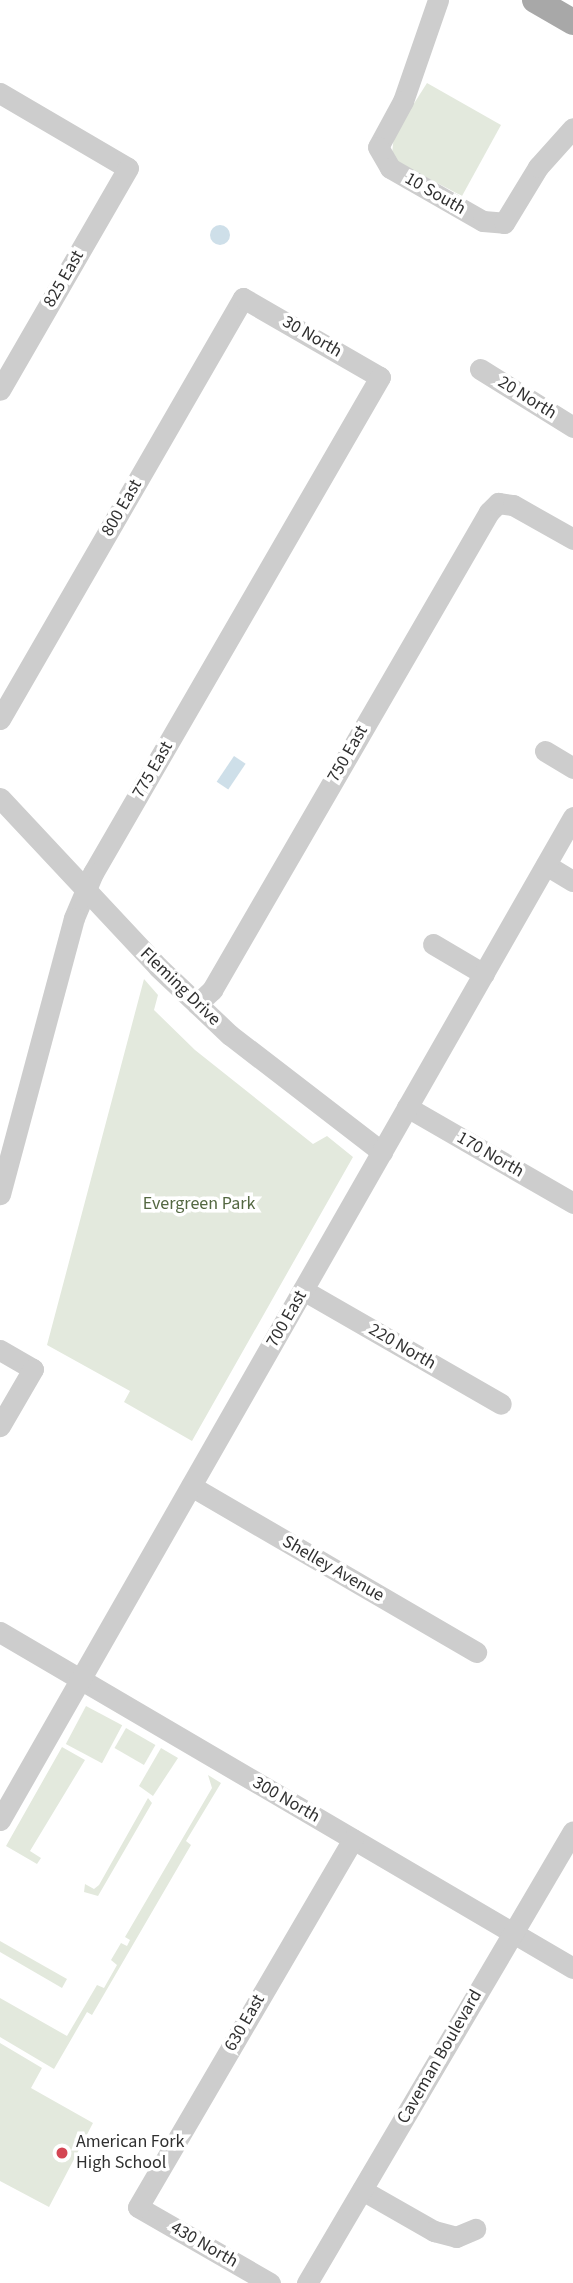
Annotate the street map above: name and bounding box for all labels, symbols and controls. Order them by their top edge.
street label: 10 South [401,168,469,220]
street label: 825 East [39,247,89,311]
street label: 30 North [278,311,346,363]
street label: 20 North [494,372,560,424]
street label: 800 East [97,476,147,540]
street label: 750 East [323,722,373,786]
street label: 775 East [128,738,178,802]
street label: Fleming Drive [135,943,225,1031]
street label: 170 North [453,1127,527,1183]
park label: Evergreen Park [143,1193,255,1215]
street label: 700 East [262,1287,312,1351]
street label: 220 North [365,1319,439,1375]
street label: Shelley Avenue [278,1531,388,1607]
street label: 300 North [249,1772,323,1828]
street label: Caveman Boulevard [393,1986,487,2128]
street label: 630 East [220,1991,270,2055]
place label: American Fork High School [76,2132,184,2174]
marker: American Fork High School [54,2145,70,2161]
street label: 430 North [167,2217,241,2273]

